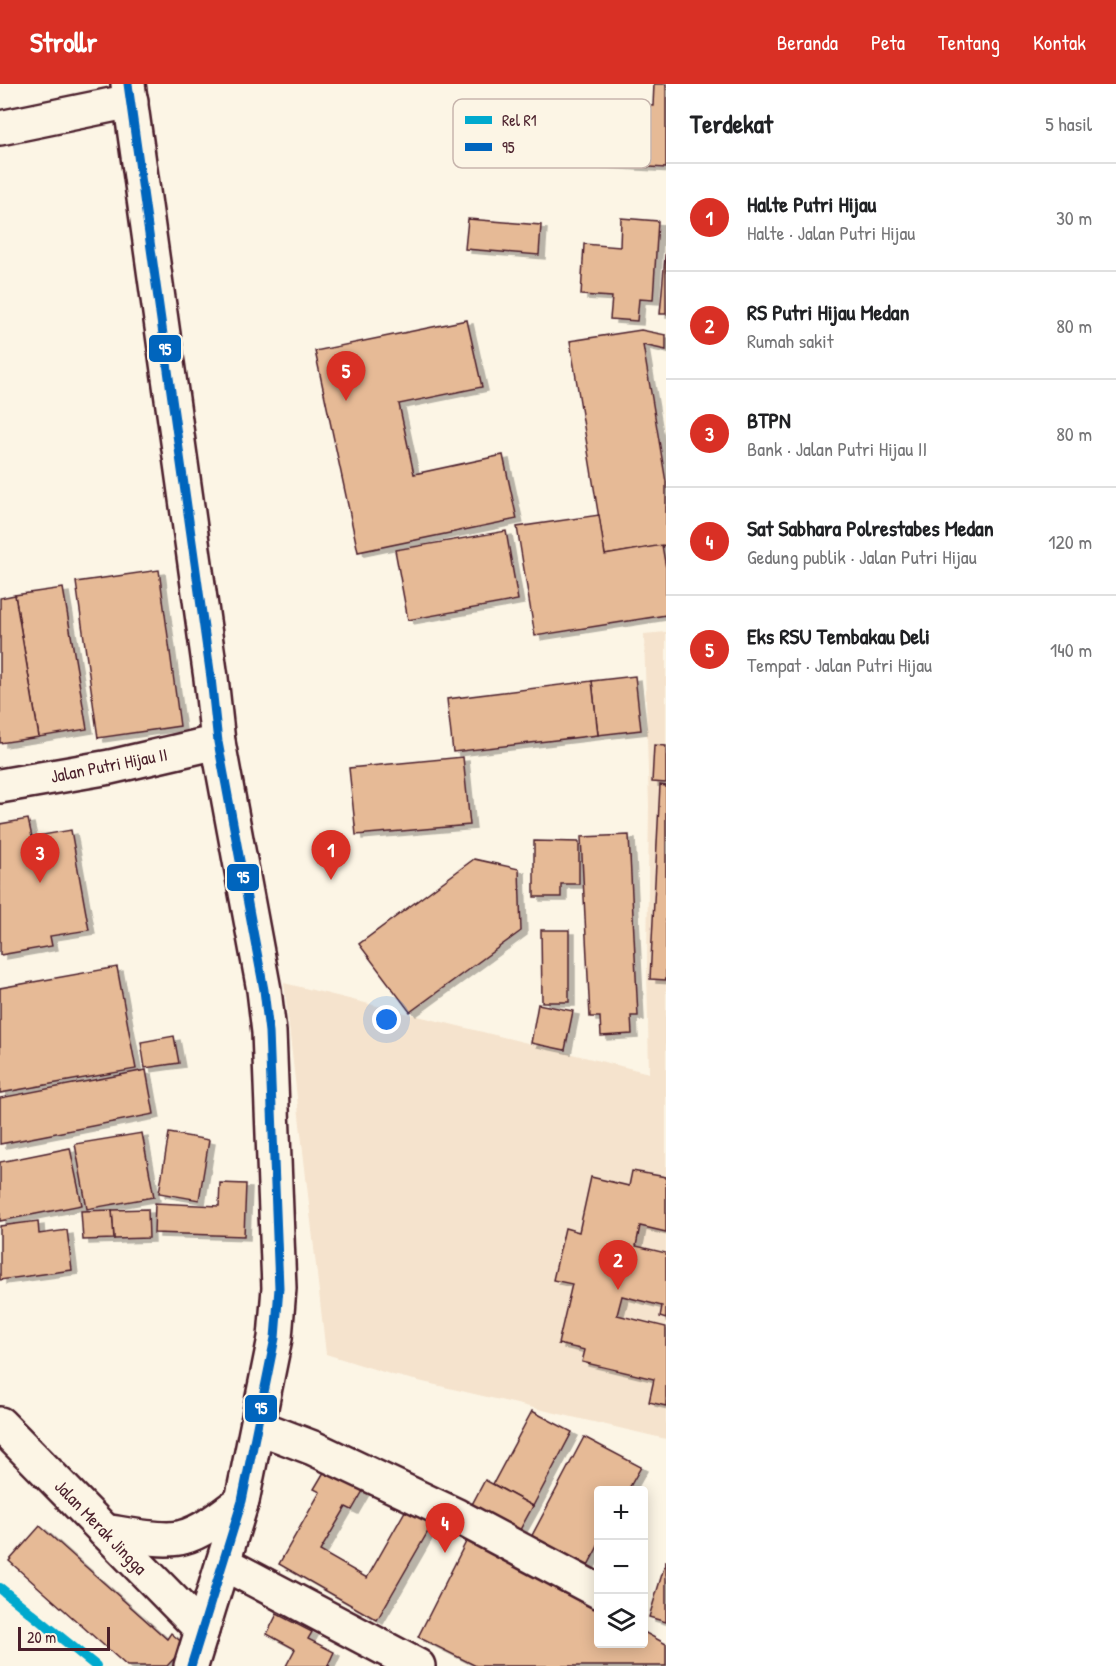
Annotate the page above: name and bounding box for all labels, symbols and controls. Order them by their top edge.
text: Strollr [30,23,97,61]
text: Beranda [777,28,838,57]
text: Peta [871,28,905,57]
text: Tentang [938,28,1000,57]
text: Kontak [1033,28,1086,57]
legend [453,99,651,168]
text: Terdekat [690,106,773,141]
text: Rel R1 [502,109,537,131]
text: 5 hasil [1045,110,1092,137]
text: 95 [502,136,515,158]
text: Halte Putri Hijau [747,189,876,219]
text: 1 [706,204,713,231]
text: 30 m [1056,204,1092,231]
text: Halte · Jalan Putri Hijau [747,219,915,246]
text: RS Putri Hijau Medan [747,297,909,327]
text: 2 [705,312,714,339]
text: 80 m [1056,312,1092,339]
text: Rumah sakit [747,327,834,354]
line badge: 95 [148,334,182,363]
text: 95 [159,338,172,360]
pin: 5 [326,352,366,401]
text: BTPN [747,405,791,435]
text: 3 [705,420,714,447]
text: 80 m [1056,420,1092,447]
text: Bank · Jalan Putri Hijau II [747,435,927,462]
text: Sat Sabhara Polrestabes Medan [747,513,994,543]
text: 4 [706,528,713,555]
text: 120 m [1048,528,1092,555]
text: Gedung publik · Jalan Putri Hijau [747,543,977,570]
text: Eks RSU Tembakau Deli [747,621,930,651]
text: 5 [705,636,714,663]
text: 140 m [1050,636,1092,663]
text: Tempat · Jalan Putri Hijau [747,651,932,678]
street label: Jalan Putri Hijau II [48,741,170,789]
pin: 1 [312,830,350,880]
pin: 3 [20,834,60,883]
line badge: 95 [226,863,260,892]
text: 95 [237,866,250,888]
your location [372,1005,401,1034]
pin: 2 [598,1240,638,1290]
line badge: 95 [244,1394,278,1423]
text: 95 [255,1397,268,1419]
street label: Jalan Merak Jingga [49,1474,153,1580]
map controls [594,1486,648,1648]
button: + [594,1486,648,1540]
pin: 4 [426,1504,464,1553]
button: − [594,1540,648,1594]
button: layers [594,1594,648,1648]
scale bar [18,1624,110,1652]
text: 20 m [27,1626,56,1648]

